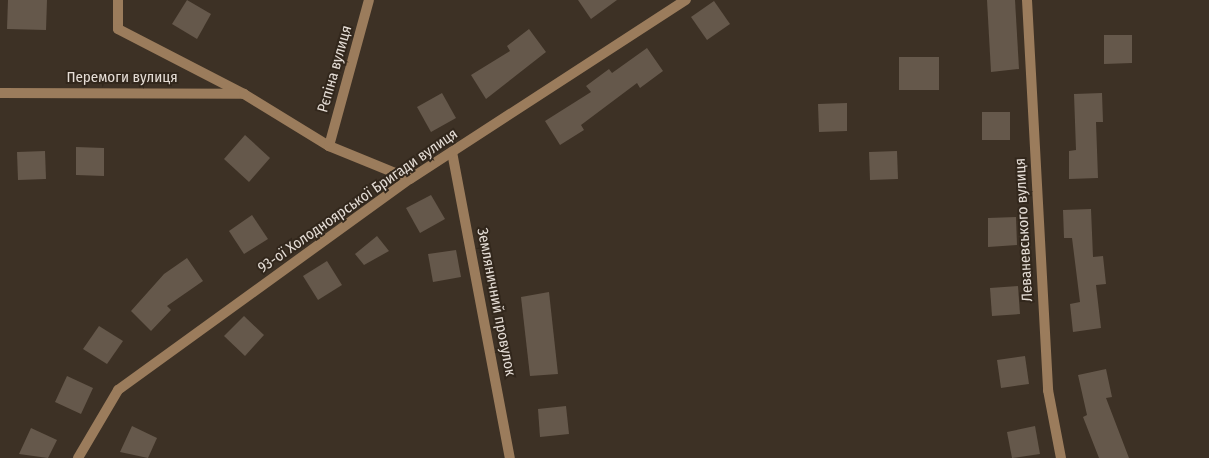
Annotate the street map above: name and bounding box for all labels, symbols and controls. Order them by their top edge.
street label: Рєпіна вулиця [314,23,356,115]
street label: Перемоги вулиця [66,69,178,87]
street label: 93-ої Холодноярської Бригади вулиця [255,125,461,277]
street label: Леваневського вулиця [1011,158,1037,302]
street label: Земляничний провулок [473,227,519,377]

